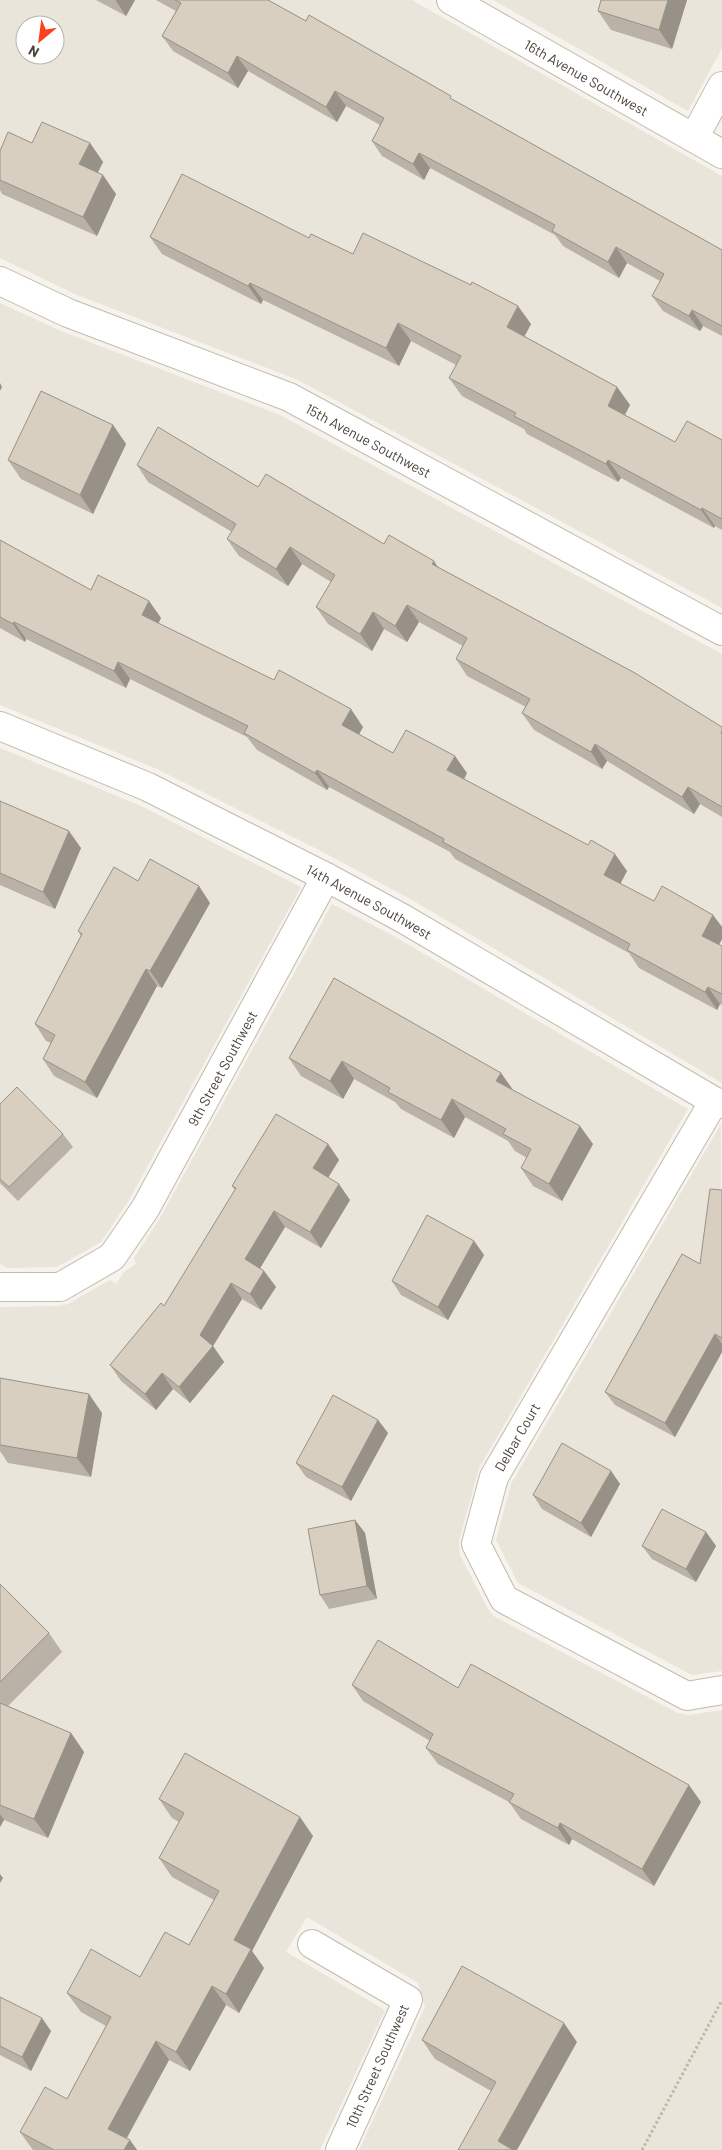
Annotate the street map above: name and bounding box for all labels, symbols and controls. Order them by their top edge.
north arrow [15,15,65,65]
street label: 16th Avenue Southwest [522,35,652,119]
text: N [25,42,42,61]
street label: 15th Avenue Southwest [303,399,434,481]
street label: 14th Avenue Southwest [304,860,435,942]
street label: 9th Street Southwest [184,1007,260,1128]
street label: Delbar Court [491,1400,543,1474]
street label: 10th Street Southwest [342,2001,412,2131]

